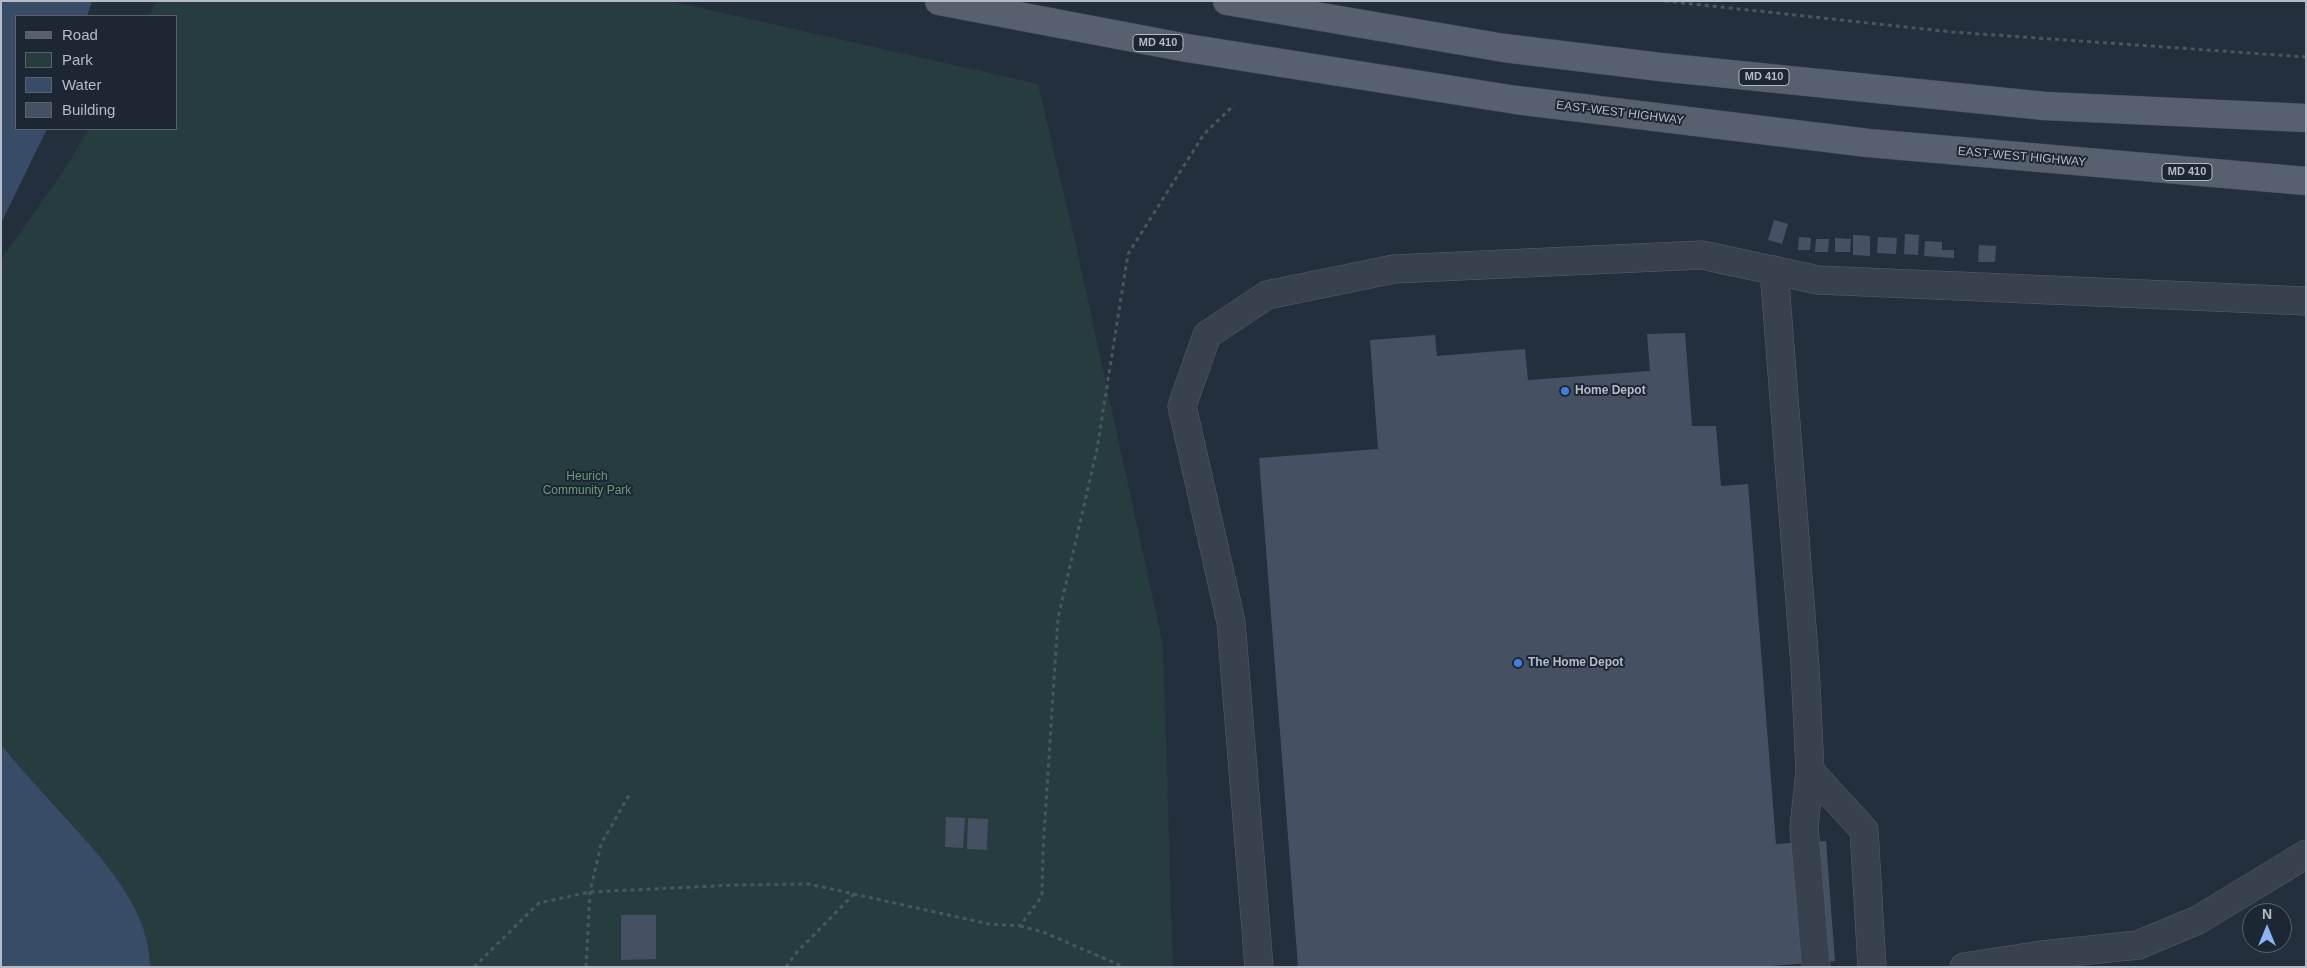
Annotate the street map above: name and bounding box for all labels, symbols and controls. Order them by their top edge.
legend [15,15,178,130]
text: Road [62,26,98,43]
road number: MD 410 [1133,34,1183,52]
text: Park [62,51,93,68]
road number: MD 410 [1739,68,1789,86]
text: Water [62,76,101,93]
street label: EAST-WEST HIGHWAY [1555,98,1685,128]
text: Building [62,101,115,118]
street label: EAST-WEST HIGHWAY [1957,144,2087,170]
road number: MD 410 [2162,163,2212,180]
place label: Home Depot [1575,384,1646,398]
marker: Home Depot [1559,385,1571,397]
park label: Heurich Community Park [543,470,631,498]
place label: The Home Depot [1528,656,1623,670]
marker: The Home Depot [1512,657,1524,669]
north arrow [2242,903,2292,953]
text: N [2262,906,2272,922]

